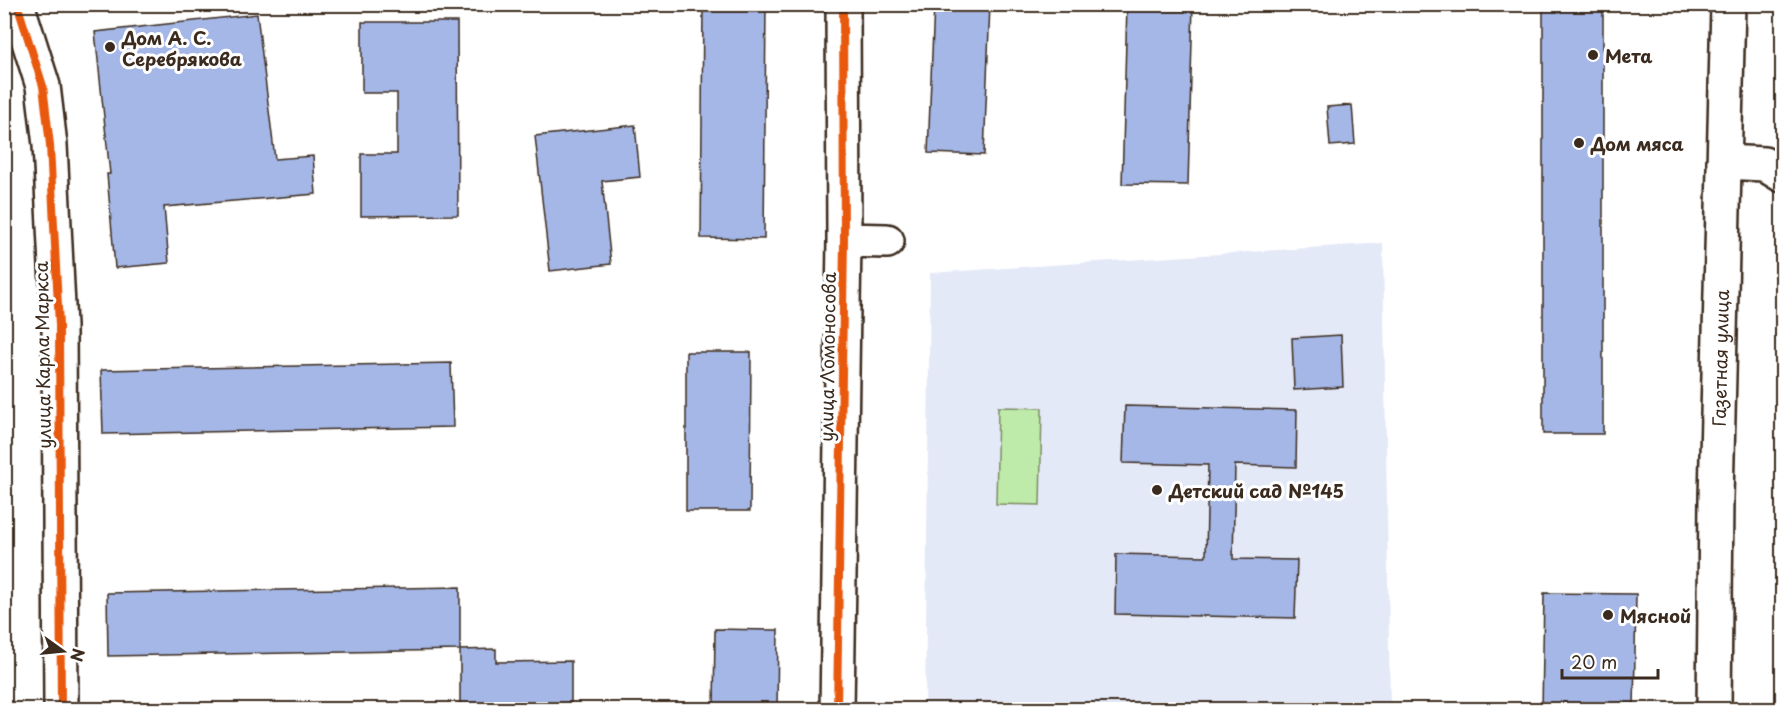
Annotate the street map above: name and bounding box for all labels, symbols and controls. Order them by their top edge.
place label: Дом А. С. Серебрякова [121,24,242,72]
marker: Дом А. С. Серебрякова [103,40,117,54]
place label: Мета [1605,42,1653,69]
marker: Мета [1586,48,1600,62]
place label: Дом мяса [1590,130,1684,157]
marker: Дом мяса [1572,136,1586,150]
street label: улица Карла Маркса [27,260,57,449]
street label: улица Ломоносова [812,271,842,442]
street label: Газетная улица [1704,288,1735,427]
place label: Детский сад №145 [1168,477,1344,504]
marker: Детский сад №145 [1150,483,1164,497]
place label: Мясной [1620,602,1691,629]
marker: Мясной [1601,608,1615,622]
north arrow [33,621,93,681]
scale bar [1562,642,1658,680]
text: N [65,646,92,664]
text: 20 m [1571,648,1617,675]

